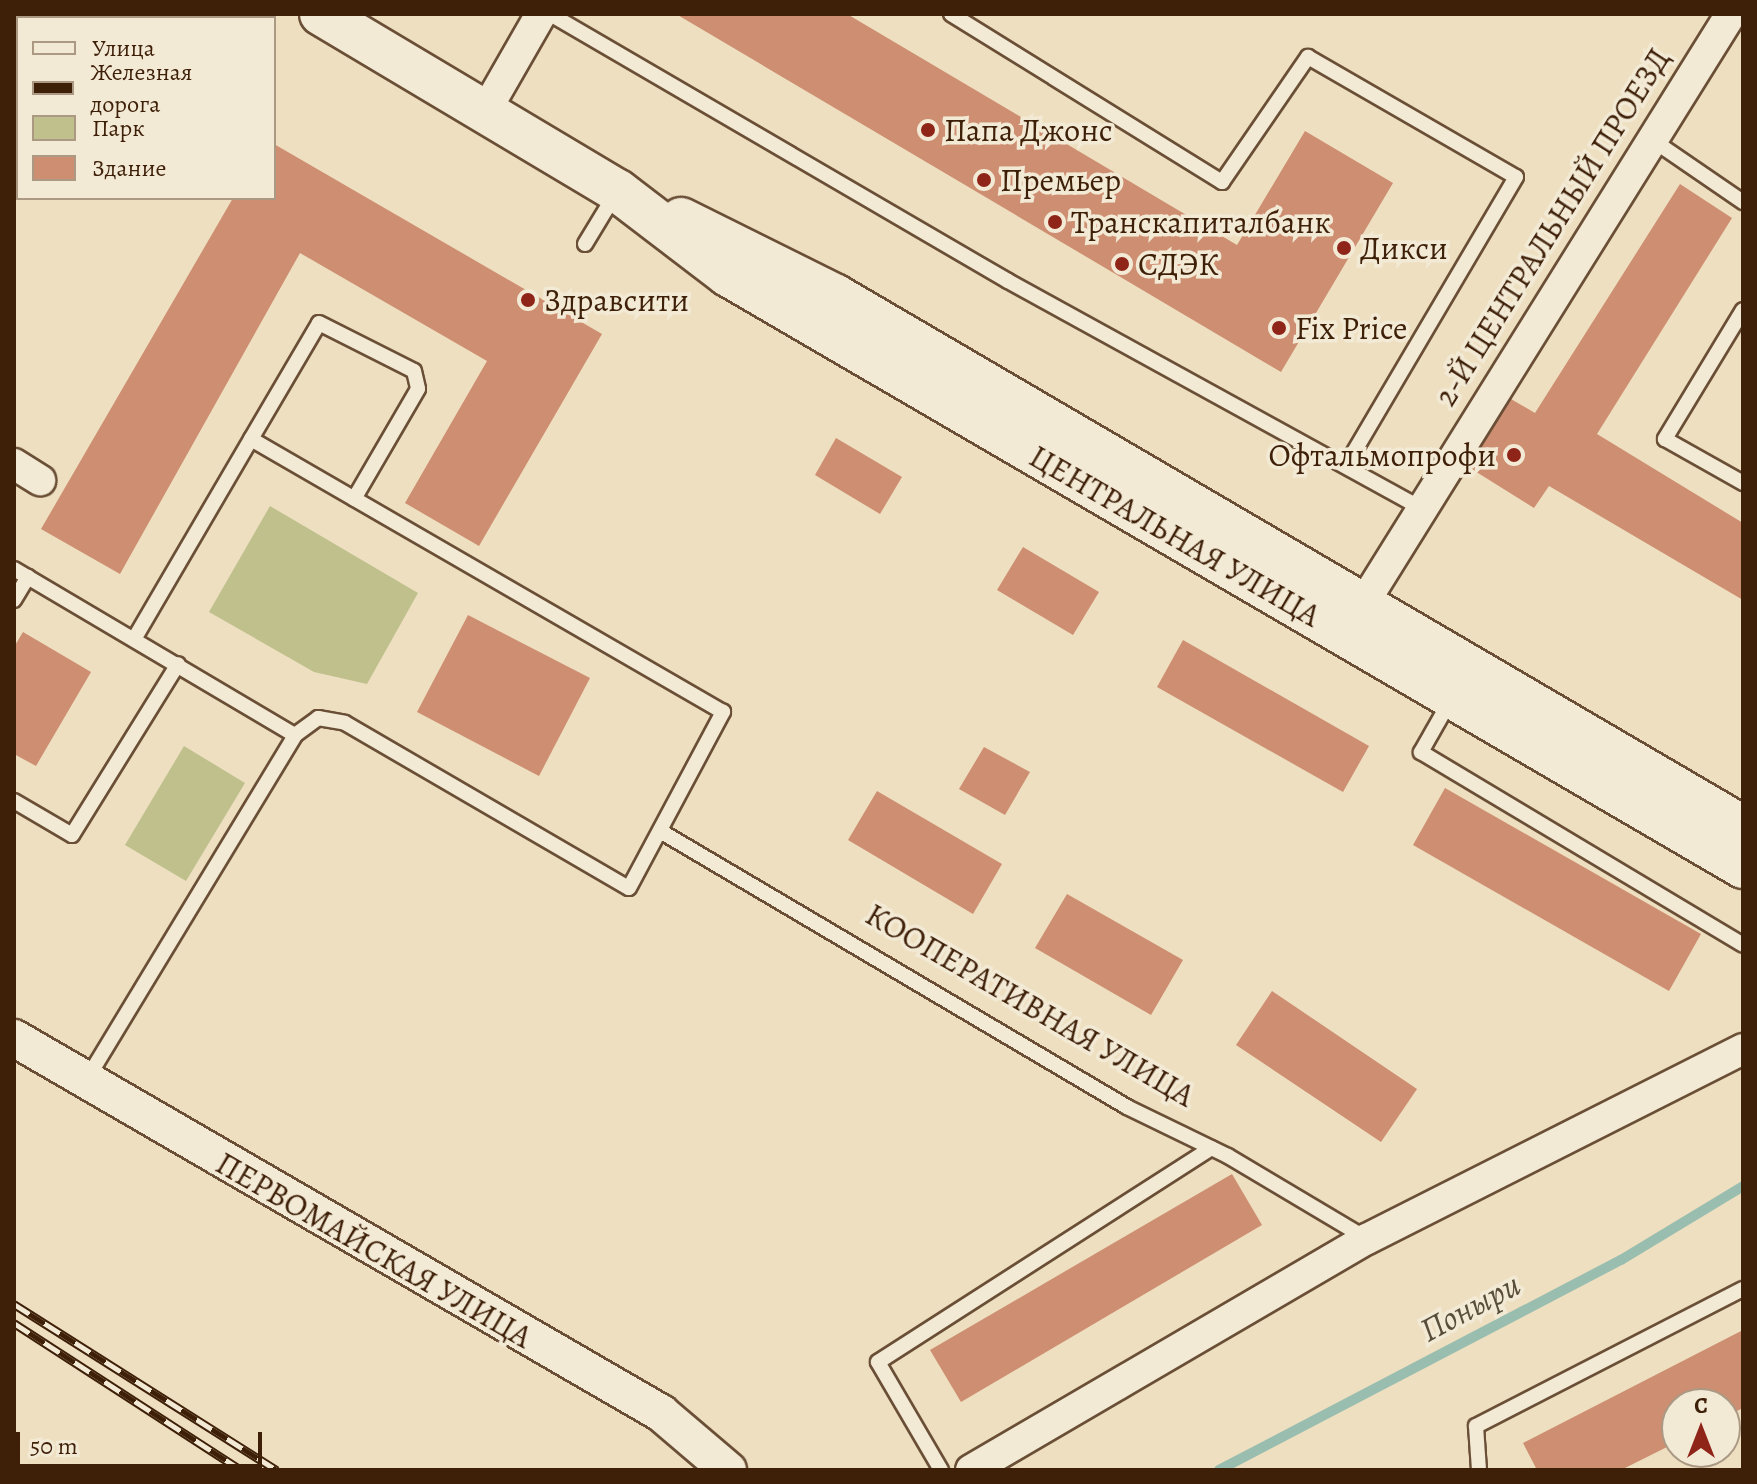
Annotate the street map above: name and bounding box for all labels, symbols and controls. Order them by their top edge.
legend [16,16,276,200]
text: Улица [92,32,155,64]
street label: 2-Й ЦЕНТРАЛЬНЫЙ ПРОЕЗД [1426,41,1678,413]
text: Железная дорога [90,56,192,120]
place label: Папа Джонс [944,111,1113,149]
text: Парк [92,112,145,144]
marker: Папа Джонс [919,121,937,139]
text: Здание [92,152,167,184]
place label: Премьер [1000,161,1121,199]
marker: Премьер [975,171,993,189]
place label: Транскапиталбанк [1071,203,1331,241]
marker: Транскапиталбанк [1046,213,1064,231]
place label: Дикси [1360,229,1448,267]
marker: Дикси [1335,239,1353,257]
place label: СДЭК [1138,245,1219,283]
marker: СДЭК [1113,255,1131,273]
place label: Здравсити [544,281,689,319]
marker: Здравсити [519,291,537,309]
place label: Fix Price [1295,309,1407,347]
marker: Fix Price [1270,319,1288,337]
place label: Офтальмопрофи [1269,436,1496,474]
street label: ЦЕНТРАЛЬНАЯ УЛИЦА [1023,437,1327,635]
marker: Офтальмопрофи [1503,444,1525,466]
street label: КООПЕРАТИВНАЯ УЛИЦА [859,895,1201,1115]
street label: ПЕРВОМАЙСКАЯ УЛИЦА [209,1144,539,1356]
water label: Поныри [1413,1264,1527,1350]
north arrow [1661,1388,1741,1468]
text: С [1694,1391,1708,1421]
scale bar [20,1416,266,1466]
text: 50 m [30,1430,78,1462]

